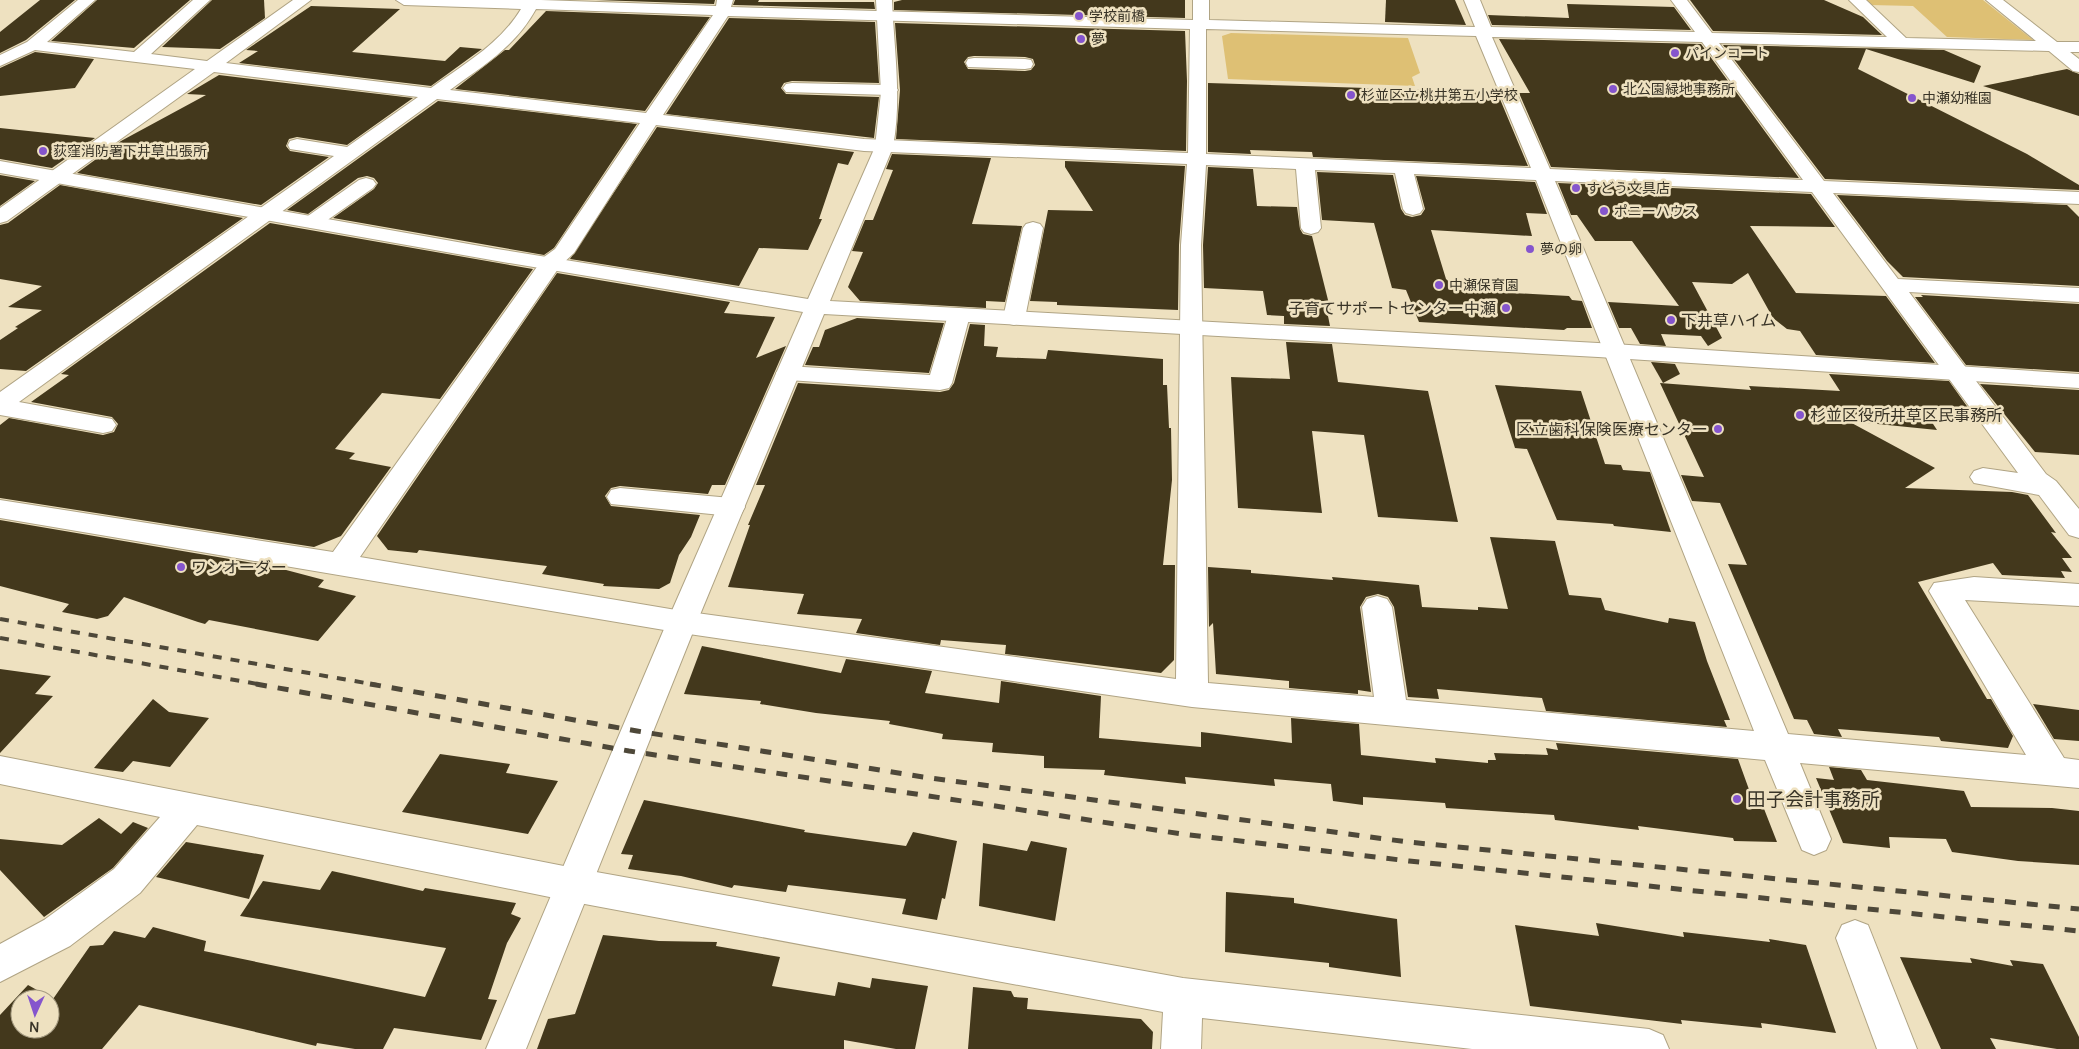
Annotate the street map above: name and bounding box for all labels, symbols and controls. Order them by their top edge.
place label: 学校前橋 [1089,6,1145,25]
marker: 学校前橋 [1073,10,1085,22]
place label: 夢 [1091,29,1105,48]
marker: 夢 [1075,33,1087,45]
place label: パインコート [1685,43,1769,62]
marker: パインコート [1669,47,1681,59]
place label: 北公園緑地事務所 [1623,79,1735,98]
marker: 北公園緑地事務所 [1607,83,1619,95]
place label: 杉並区立 桃井第五小学校 [1361,85,1518,104]
place label: 中瀬幼稚園 [1922,88,1992,107]
marker: 杉並区立 桃井第五小学校 [1345,89,1357,101]
marker: 中瀬幼稚園 [1906,92,1918,104]
place label: 荻窪消防署下井草出張所 [53,141,207,160]
marker: 荻窪消防署下井草出張所 [37,145,49,157]
place label: すどう文具店 [1586,178,1670,197]
marker: すどう文具店 [1570,182,1582,194]
place label: ポニーハウス [1614,201,1698,220]
marker: ポニーハウス [1598,205,1610,217]
place label: 夢の卵 [1540,239,1582,258]
marker: 夢の卵 [1524,243,1536,255]
place label: 中瀬保育園 [1449,275,1519,294]
marker: 中瀬保育園 [1433,279,1445,291]
place label: 子育てサポートセンター中瀬 [1288,297,1496,319]
marker: 子育てサポートセンター中瀬 [1500,302,1512,314]
place label: 下井草ハイム [1681,309,1776,331]
marker: 下井草ハイム [1665,314,1677,326]
place label: 杉並区役所井草区民事務所 [1810,404,2002,426]
marker: 杉並区役所井草区民事務所 [1794,409,1806,421]
place label: 区立歯科保険医療センター [1516,418,1708,440]
marker: 区立歯科保険医療センター [1712,423,1724,435]
place label: ワンオーダー [191,556,287,578]
marker: ワンオーダー [175,561,187,573]
place label: 田子会計事務所 [1747,786,1880,812]
marker: 田子会計事務所 [1731,793,1743,805]
north arrow [10,989,60,1039]
text: N [29,1018,40,1037]

